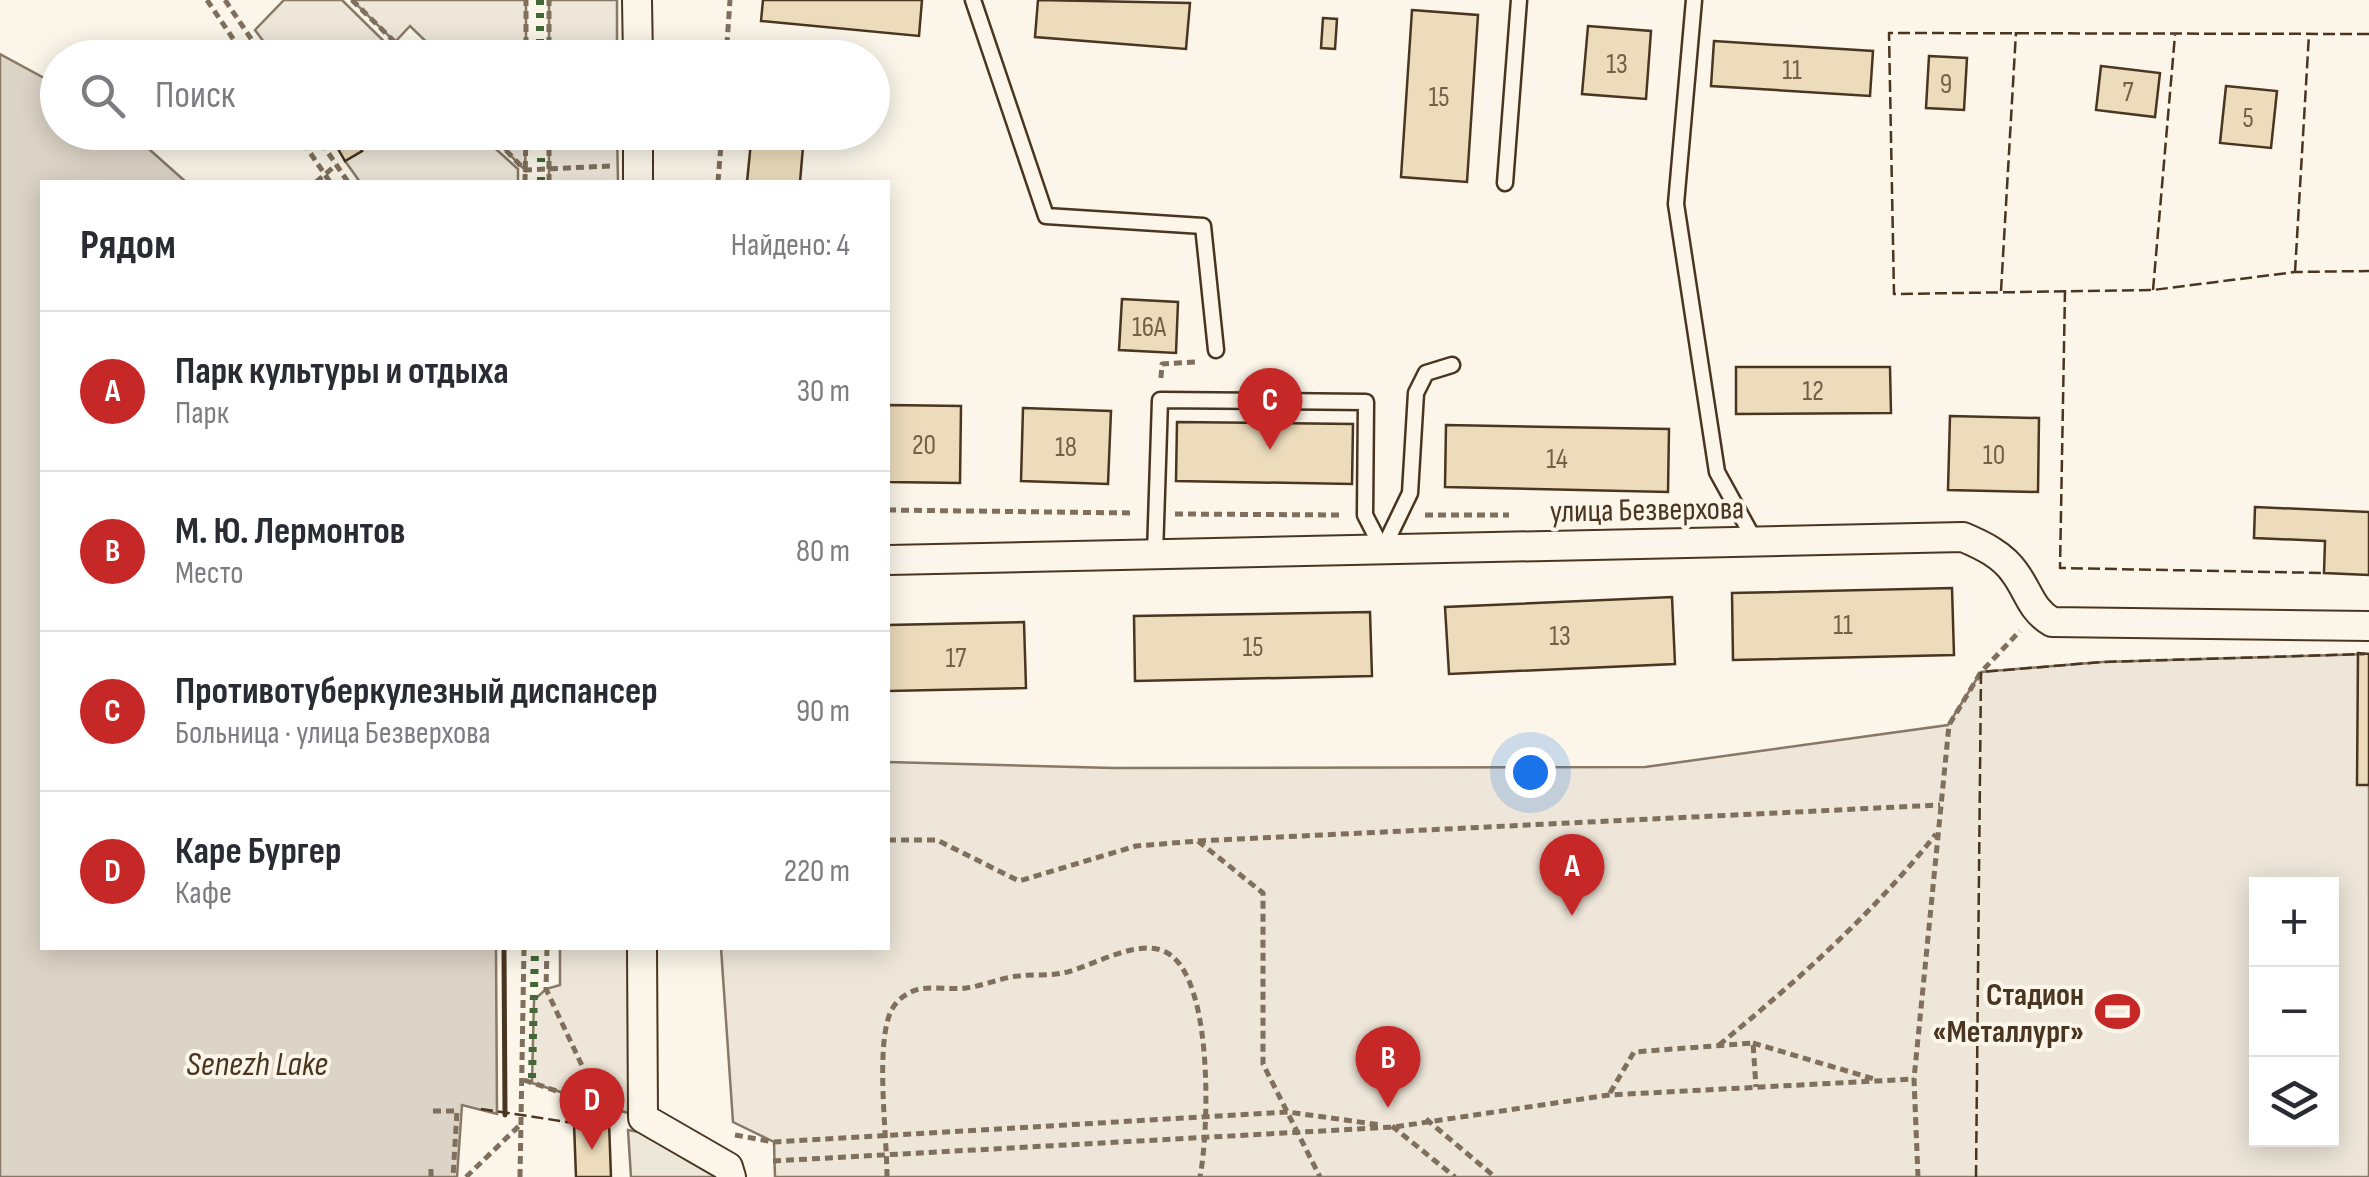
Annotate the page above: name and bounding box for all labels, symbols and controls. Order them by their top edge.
search box [40,40,890,150]
house number: 13 [1606,48,1628,81]
house number: 11 [1782,54,1802,87]
icon: search [75,68,130,123]
house number: 9 [1940,68,1952,101]
text: Поиск [155,73,235,118]
house number: 7 [2122,76,2134,109]
house number: 15 [1428,81,1450,114]
house number: 5 [2242,102,2254,135]
text: Рядом [80,220,176,271]
text: Найдено: 4 [731,226,850,265]
house number: 16А [1132,311,1167,344]
text: Парк культуры и отдыха [175,349,509,394]
pin: C [1238,368,1302,450]
text: A [105,372,120,411]
text: 30 m [797,372,850,411]
house number: 12 [1802,375,1824,408]
text: Парк [175,394,229,433]
house number: 20 [912,429,936,462]
house number: 18 [1055,431,1077,464]
house number: 10 [1983,439,2005,472]
house number: 14 [1546,443,1568,476]
street label: улица Безверхова [1549,489,1745,532]
text: М. Ю. Лермонтов [175,509,405,554]
text: B [105,532,120,571]
text: 80 m [796,532,850,571]
text: Место [175,554,244,593]
house number: 11 [1833,609,1853,642]
house number: 13 [1549,620,1571,653]
house number: 15 [1242,631,1264,664]
house number: 17 [946,642,966,675]
text: Противотуберкулезный диспансер [175,669,658,714]
text: C [104,692,121,731]
text: 90 m [796,692,850,731]
text: Больница · улица Безверхова [175,714,491,753]
your location [1505,747,1556,798]
text: Каре Бургер [175,829,341,874]
pin: A [1540,834,1604,916]
text: D [104,852,121,891]
text: 220 m [784,852,850,891]
text: Кафе [175,874,232,913]
map controls [2249,877,2339,1147]
button: + [2249,877,2339,967]
button: − [2249,967,2339,1057]
place label: Стадион «Металлург» [1933,976,2084,1052]
sports icon: Стадион «Металлург» [2093,988,2141,1036]
pin: B [1356,1026,1420,1108]
water label: Senezh Lake [186,1043,328,1086]
button: layers [2249,1057,2339,1147]
pin: D [560,1068,624,1150]

